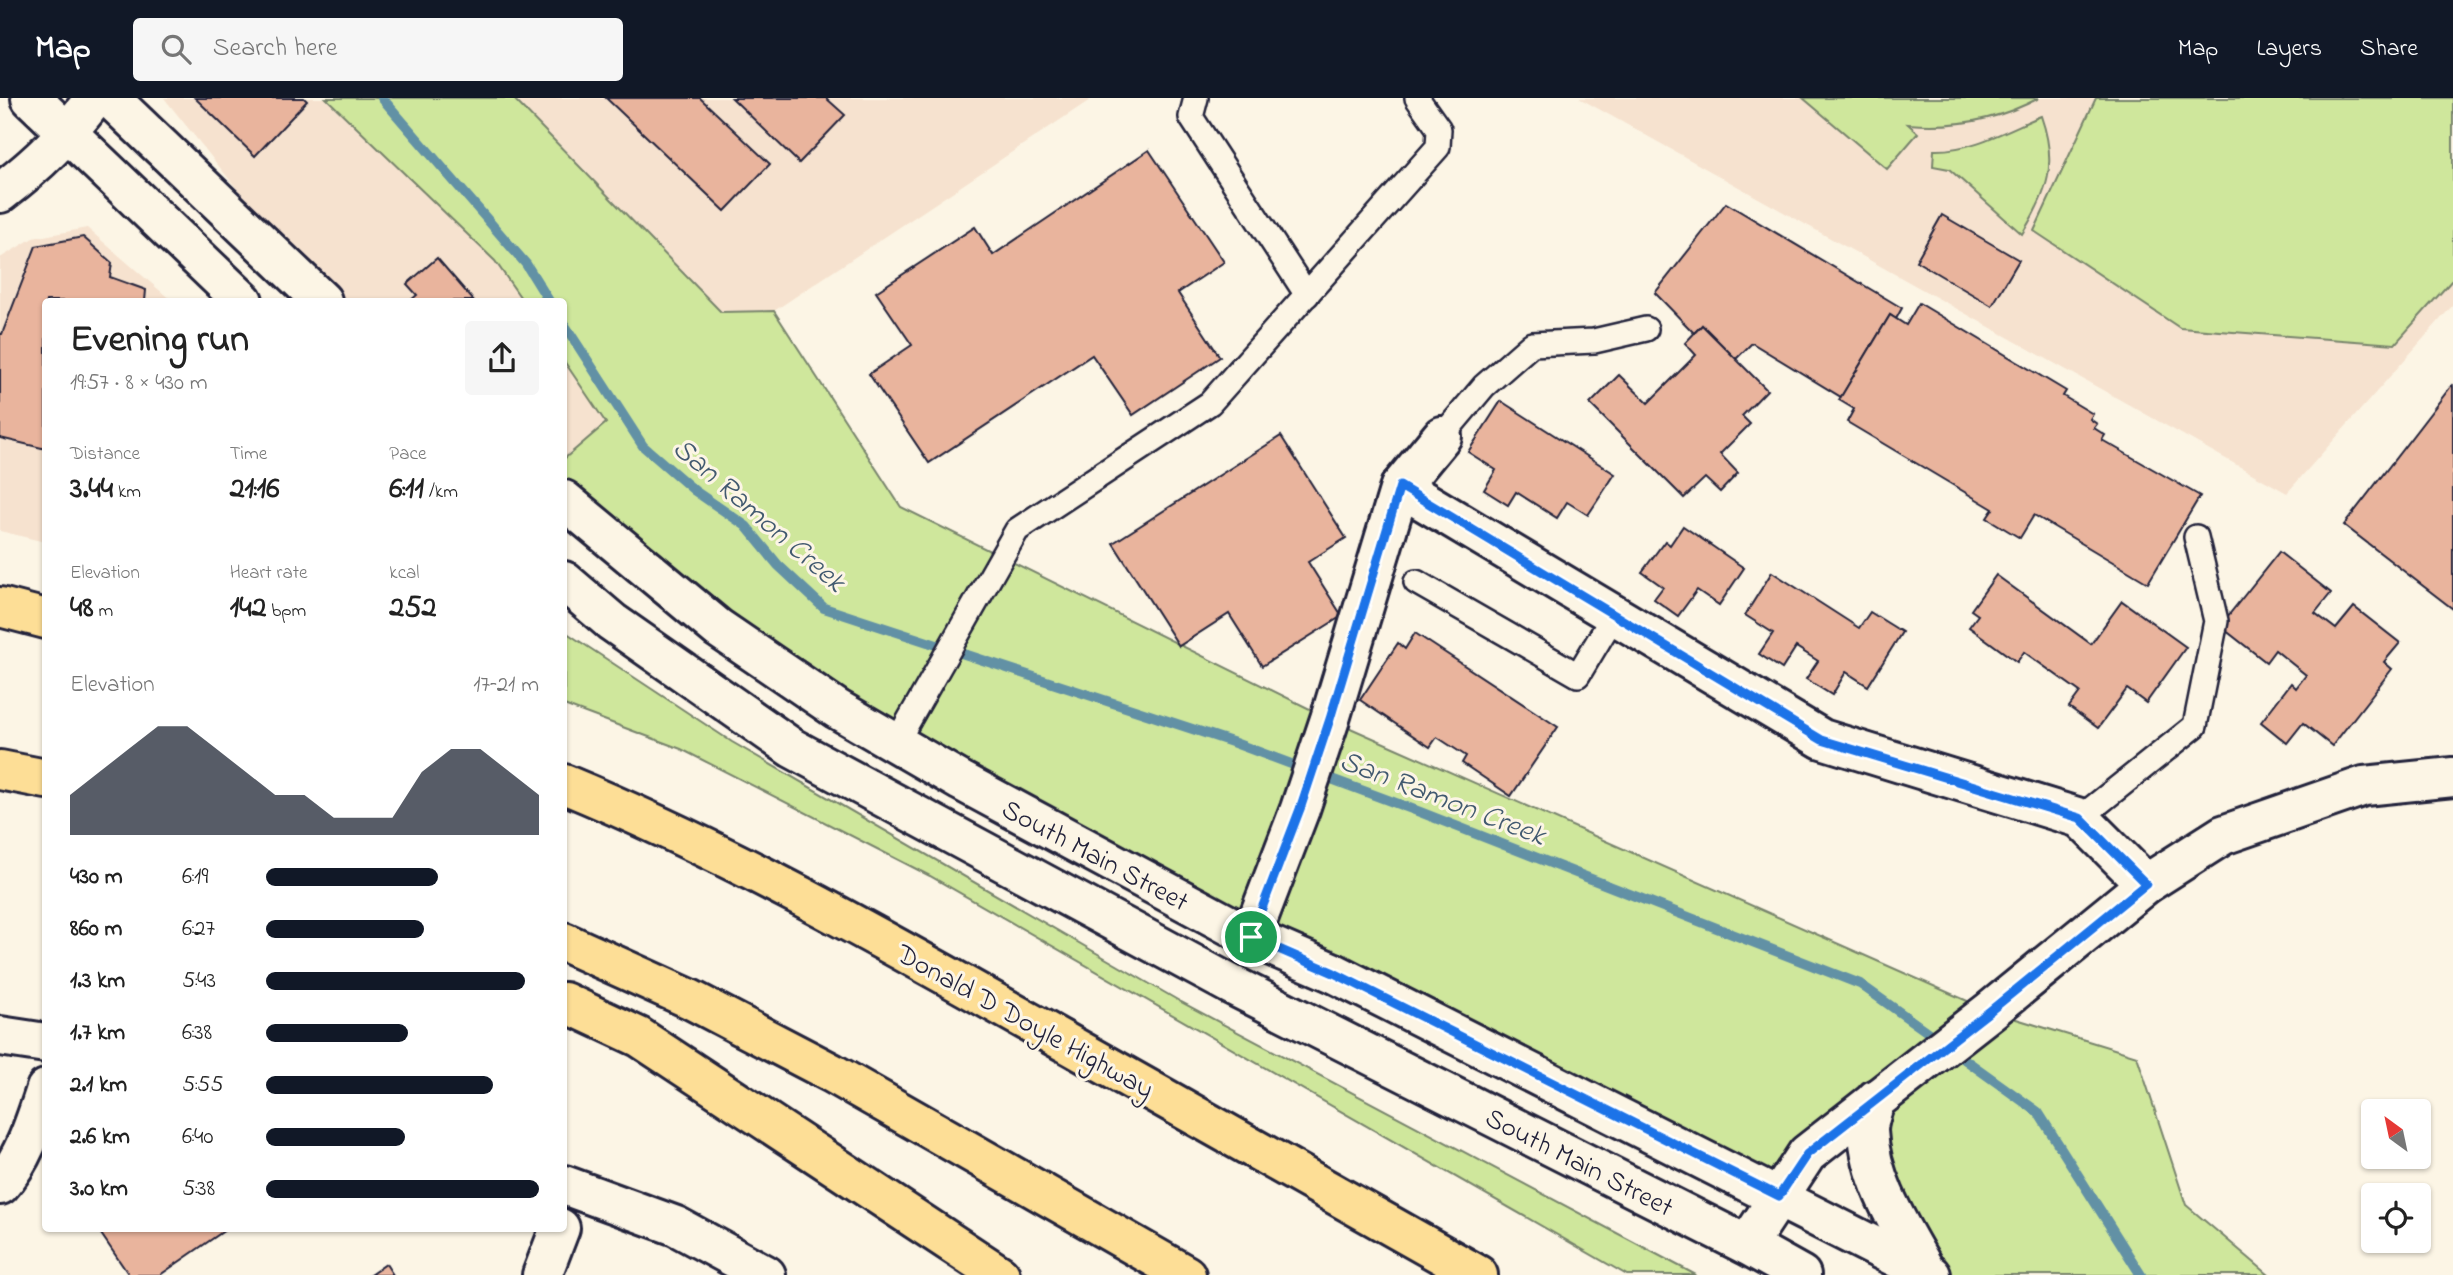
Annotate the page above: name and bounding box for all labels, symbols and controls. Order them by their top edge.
search box [133,18,623,81]
text: Map [35,25,91,73]
icon: search [157,30,195,68]
text: Search here [213,30,337,68]
text: Map [2178,32,2218,67]
text: Layers [2256,32,2322,67]
text: Share [2360,32,2418,67]
text: Evening run [70,313,249,369]
button: share [465,321,539,395]
text: 19:57 · 8 × 430 m [70,367,208,400]
water label: San Ramon Creek [662,428,856,605]
text: Distance [70,441,140,468]
text: Time [230,441,267,468]
text: Pace [389,441,426,468]
text: 3.44 [70,468,113,512]
text: 21:16 [230,468,279,512]
text: 6:11 [389,468,424,512]
text: km [113,479,141,506]
text: /km [424,479,458,506]
text: Elevation [70,560,140,587]
text: Heart rate [230,560,308,587]
text: kcal [389,560,420,587]
text: 48 [70,587,94,631]
text: 142 [230,587,266,631]
text: 252 [389,587,436,631]
text: m [94,598,113,625]
text: bpm [266,598,306,625]
text: Elevation [70,669,155,702]
text: 17–21 m [473,669,539,702]
water label: San Ramon Creek [1333,740,1553,860]
street label: South Main Street [993,790,1195,924]
text: 430 m [70,861,123,894]
text: 6:19 [182,861,208,894]
pin [1221,907,1281,967]
text: 860 m [70,913,122,946]
text: 6:27 [182,913,215,946]
icon: arrive [1232,918,1270,956]
street label: Donald D Doyle Highway [887,935,1161,1111]
text: 1.3 km [70,965,125,998]
text: 5:43 [182,965,216,998]
text: 1.7 km [70,1017,125,1050]
text: 6:38 [182,1017,212,1050]
text: 2.1 km [70,1069,127,1102]
text: 5:55 [182,1069,223,1102]
street label: South Main Street [1477,1099,1680,1229]
north arrow [2361,1099,2431,1169]
map controls [2361,1099,2431,1253]
text: 2.6 km [70,1121,130,1154]
text: 6:40 [182,1121,214,1154]
text: 3.0 km [70,1173,128,1206]
text: 5:38 [182,1173,215,1206]
button: locate [2361,1183,2431,1253]

